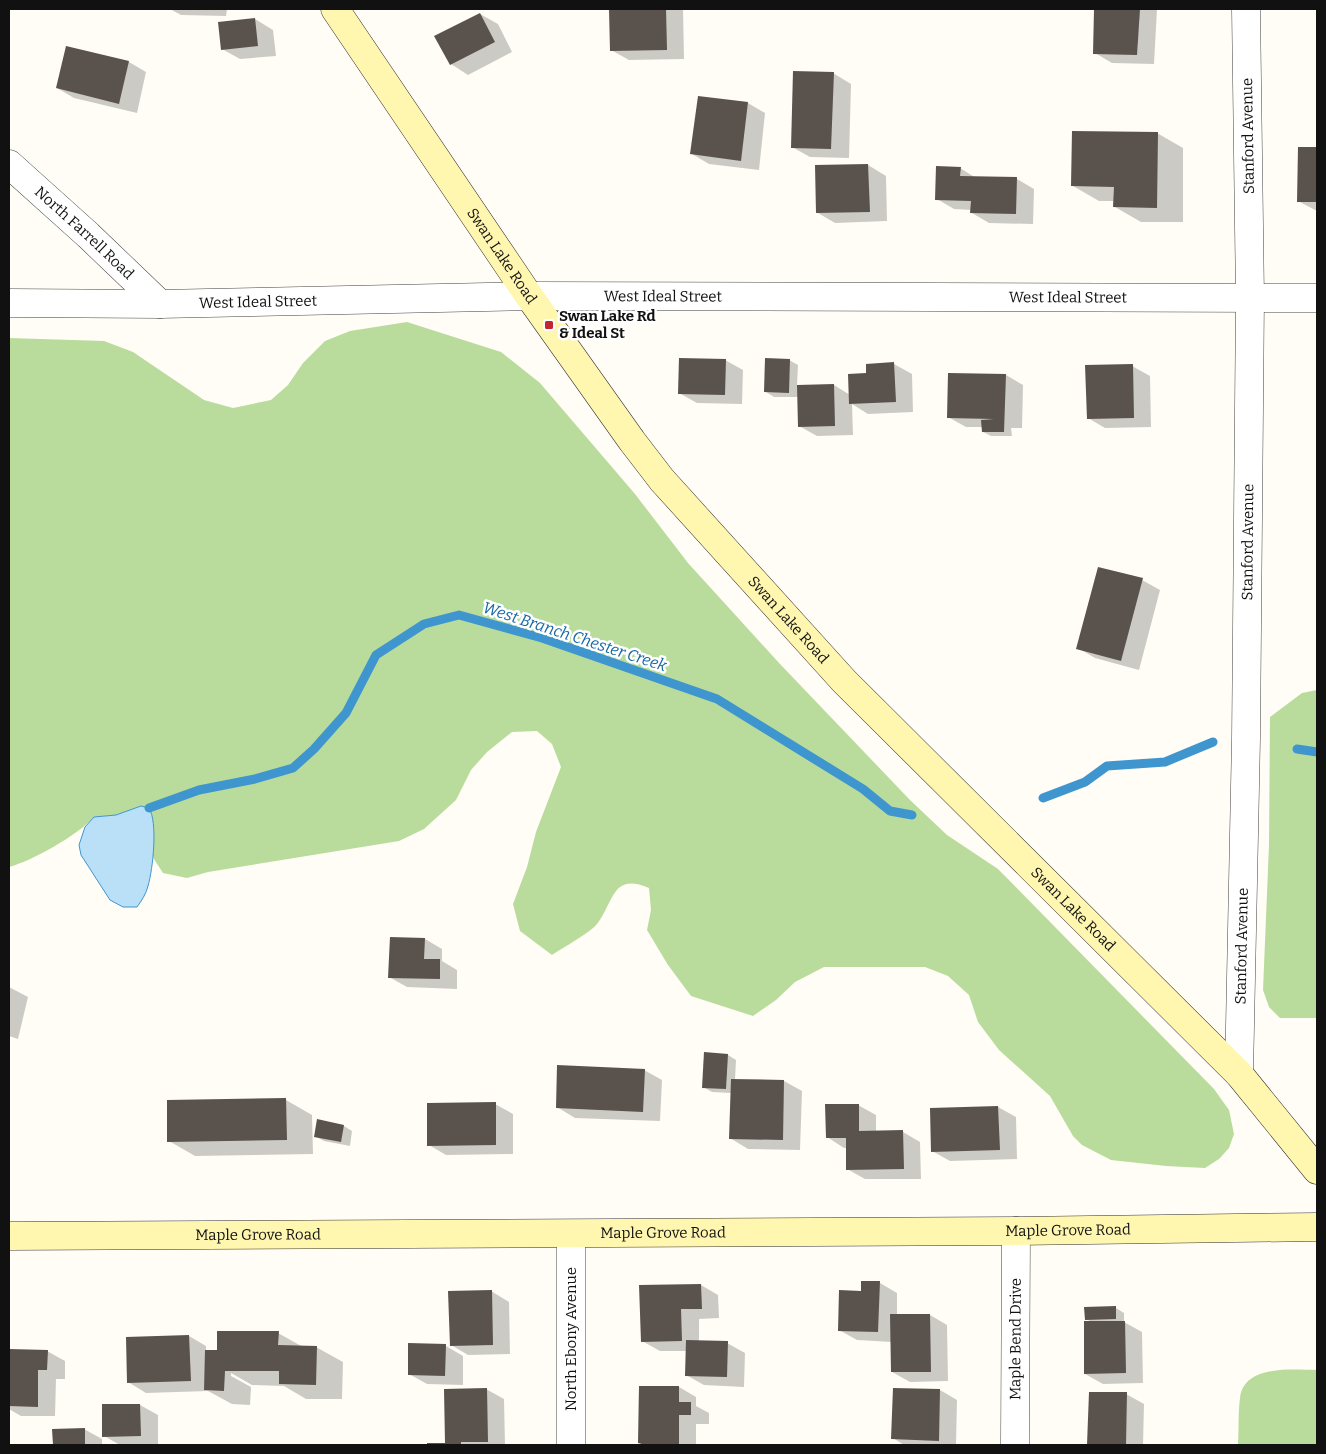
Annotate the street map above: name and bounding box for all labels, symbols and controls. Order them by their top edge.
street label: Stanford Avenue [1238,78,1258,194]
street label: North Farrell Road [31,182,138,283]
street label: Swan Lake Road [463,205,541,307]
street label: West Ideal Street [604,287,723,305]
street label: West Ideal Street [1009,288,1128,307]
street label: West Ideal Street [199,292,318,312]
place label: Swan Lake Rd & Ideal St [559,307,655,342]
marker: Swan Lake Rd & Ideal St [543,319,555,331]
street label: Stanford Avenue [1238,484,1257,600]
street label: Swan Lake Road [744,572,833,667]
water label: West Branch Chester Creek [480,598,670,675]
street label: Swan Lake Road [1027,863,1119,955]
street label: Stanford Avenue [1231,888,1252,1004]
street label: Maple Grove Road [1005,1220,1131,1240]
street label: Maple Grove Road [600,1223,726,1242]
street label: Maple Grove Road [195,1225,321,1244]
street label: North Ebony Avenue [562,1267,580,1411]
street label: Maple Bend Drive [1006,1278,1025,1400]

